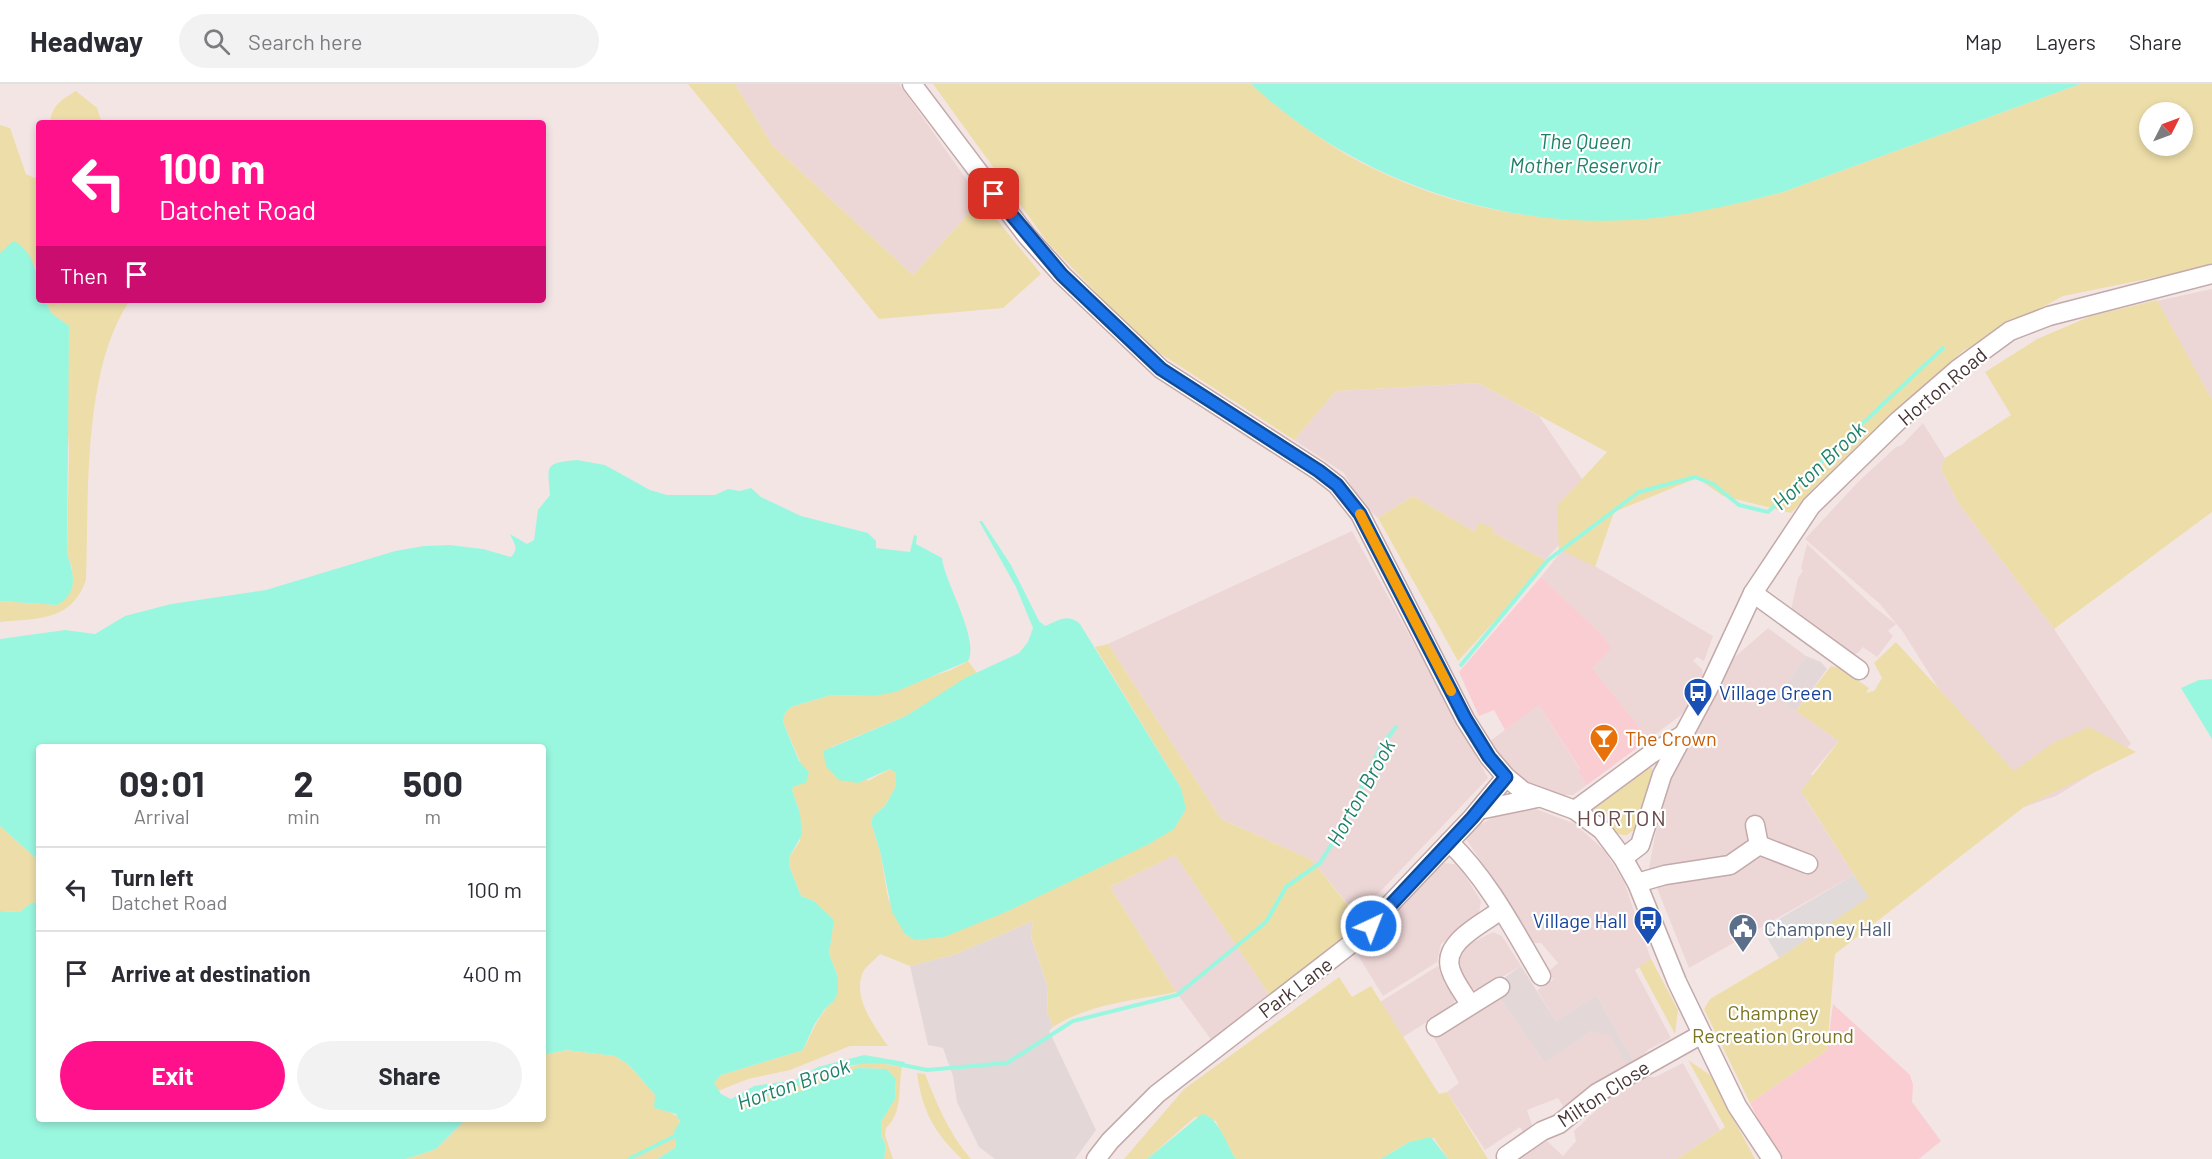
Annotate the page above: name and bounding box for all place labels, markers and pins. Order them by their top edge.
pin [968,168,1019,219]
bus stop icon: Village Green [1682,676,1714,718]
place label: Village Green [1719,680,1832,704]
bar icon: The Crown [1588,722,1620,764]
place label: The Crown [1625,726,1717,750]
bus stop icon: Village Hall [1632,904,1664,946]
place label: Village Hall [1533,908,1627,932]
public building icon: Champney Hall [1727,912,1759,954]
place label: Champney Hall [1764,916,1891,940]

